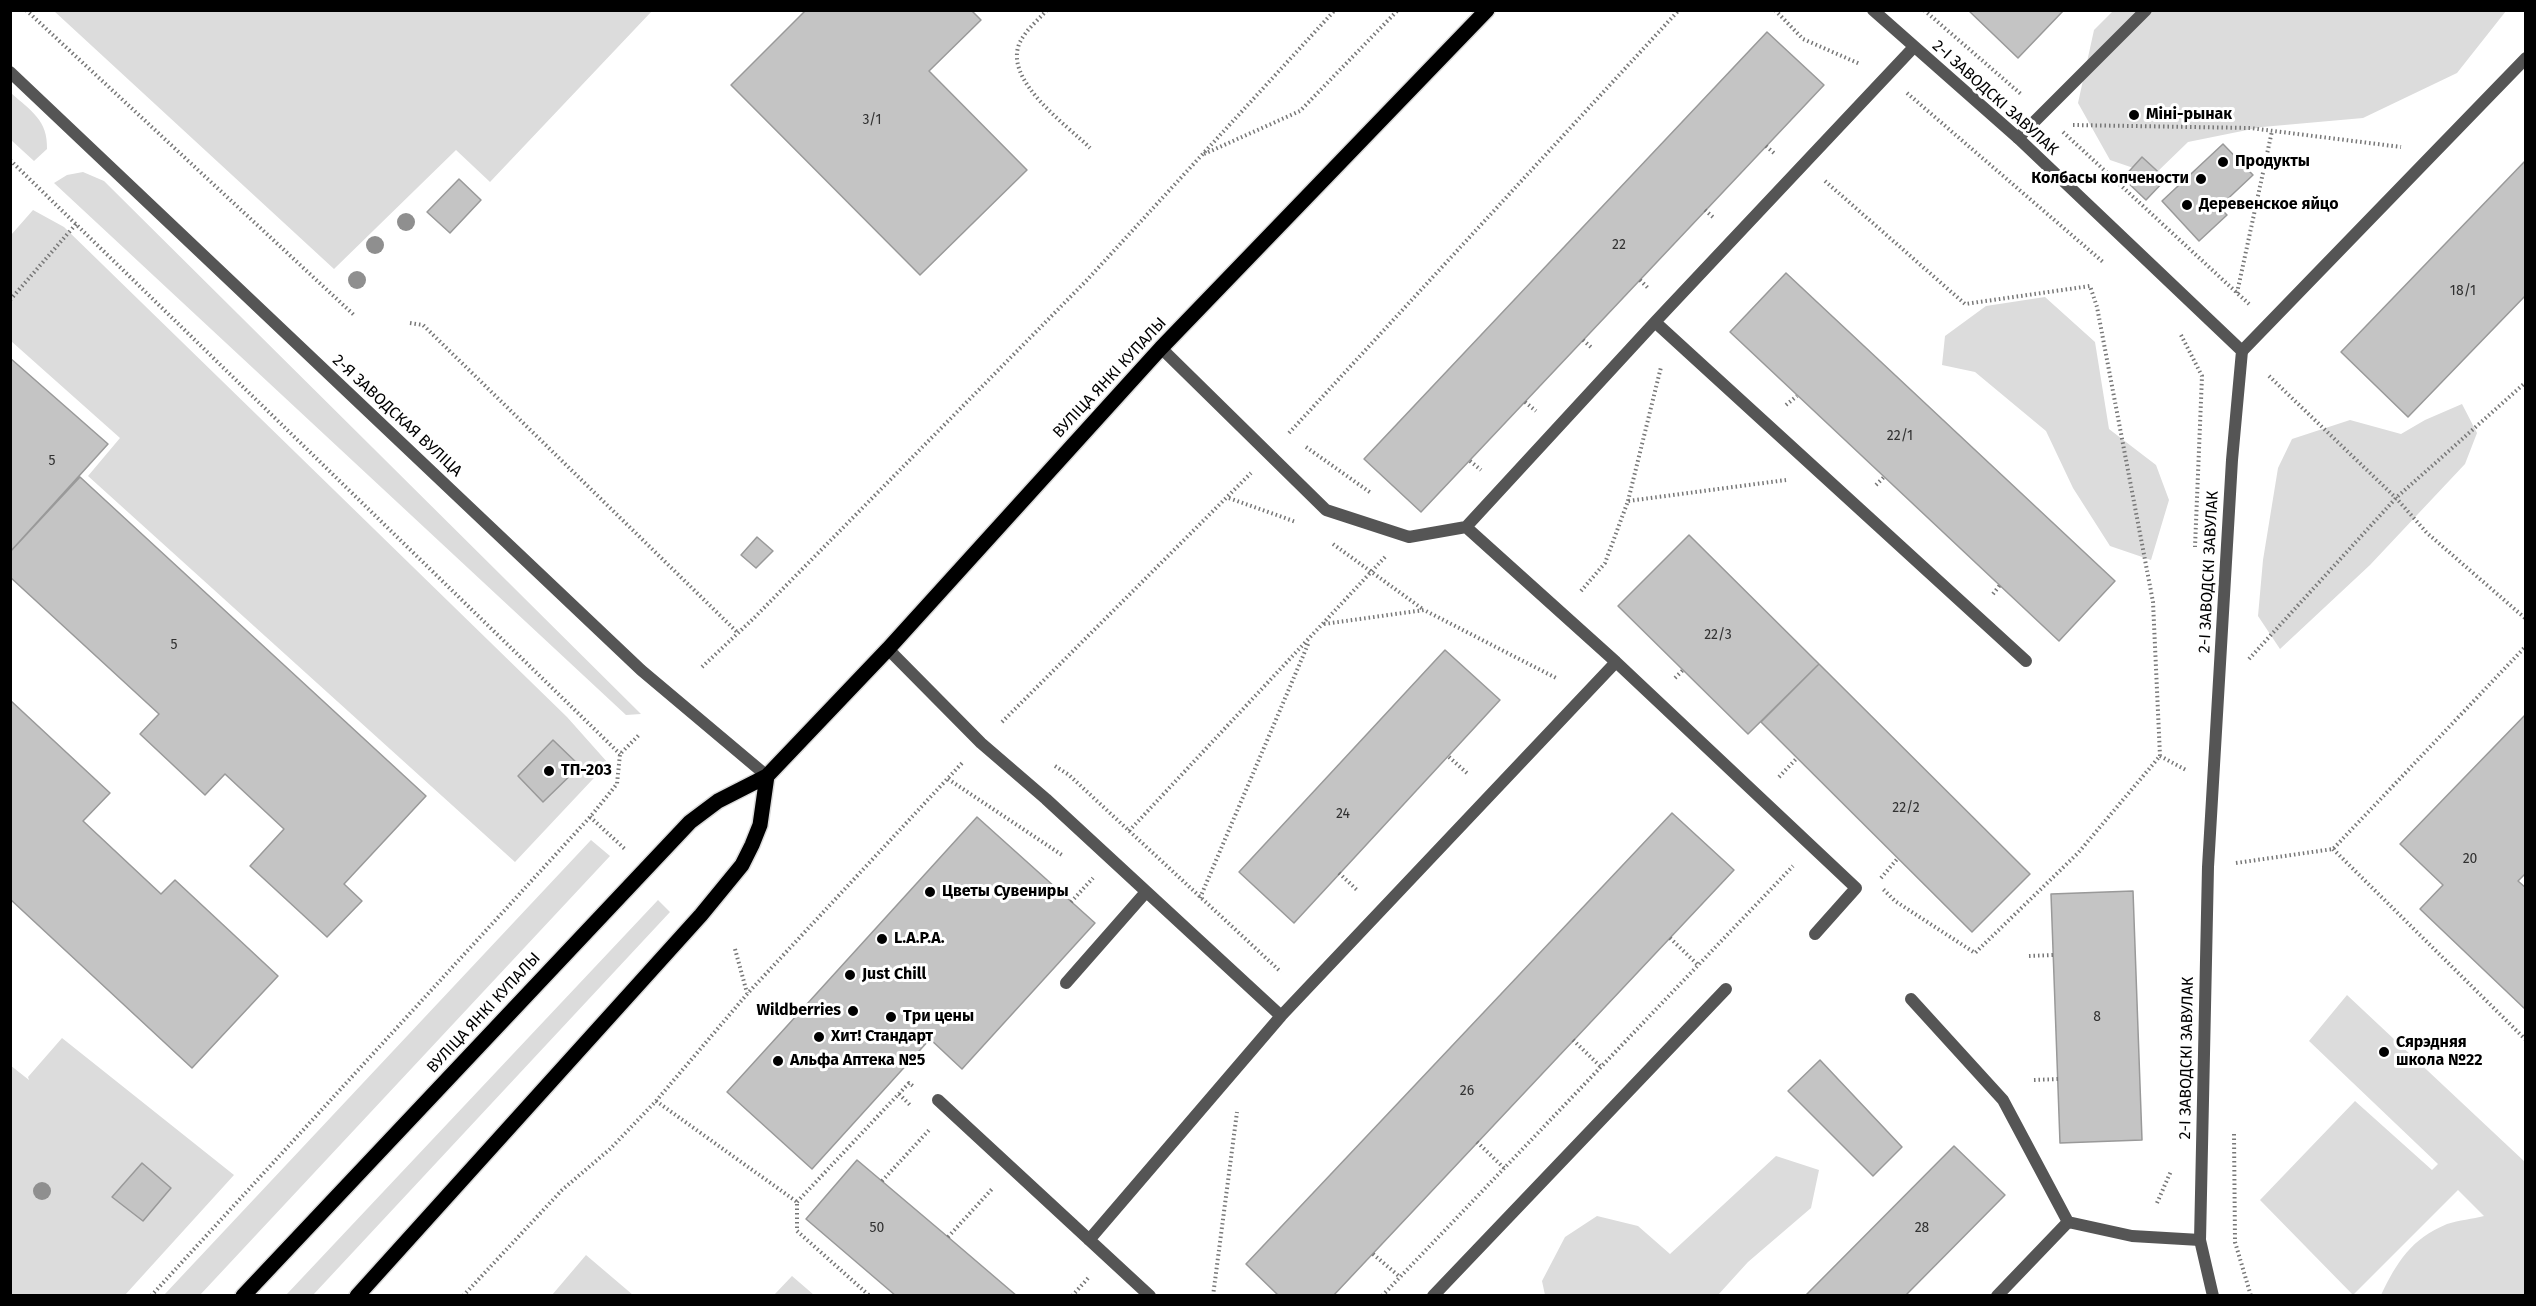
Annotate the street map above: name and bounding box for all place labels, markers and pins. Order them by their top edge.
place label: Міні-рынак [2146,105,2232,125]
marker: Міні-рынак [2127,108,2141,122]
place label: Продукты [2235,152,2310,172]
marker: Продукты [2216,155,2230,169]
place label: Колбасы копчености [2031,169,2189,189]
marker: Колбасы копчености [2194,172,2208,186]
place label: Деревенское яйцо [2199,195,2339,215]
marker: Деревенское яйцо [2180,198,2194,212]
place label: ТП-203 [561,761,612,781]
marker: ТП-203 [542,764,556,778]
place label: Цветы Сувениры [942,882,1069,902]
marker: Цветы Сувениры [923,885,937,899]
place label: L.A.P.A. [894,929,945,949]
marker: L.A.P.A. [875,932,889,946]
place label: Just Chill [862,965,926,985]
marker: Just Chill [843,968,857,982]
place label: Wildberries [756,1001,841,1021]
marker: Wildberries [846,1004,860,1018]
place label: Три цены [903,1007,974,1027]
marker: Три цены [884,1010,898,1024]
place label: Хит! Стандарт [831,1027,933,1047]
marker: Хит! Стандарт [812,1030,826,1044]
place label: Сярэдняя школа №22 [2396,1033,2483,1071]
marker: Сярэдняя школа №22 [2377,1045,2391,1059]
place label: Альфа Аптека №5 [790,1051,925,1071]
marker: Альфа Аптека №5 [771,1054,785,1068]

